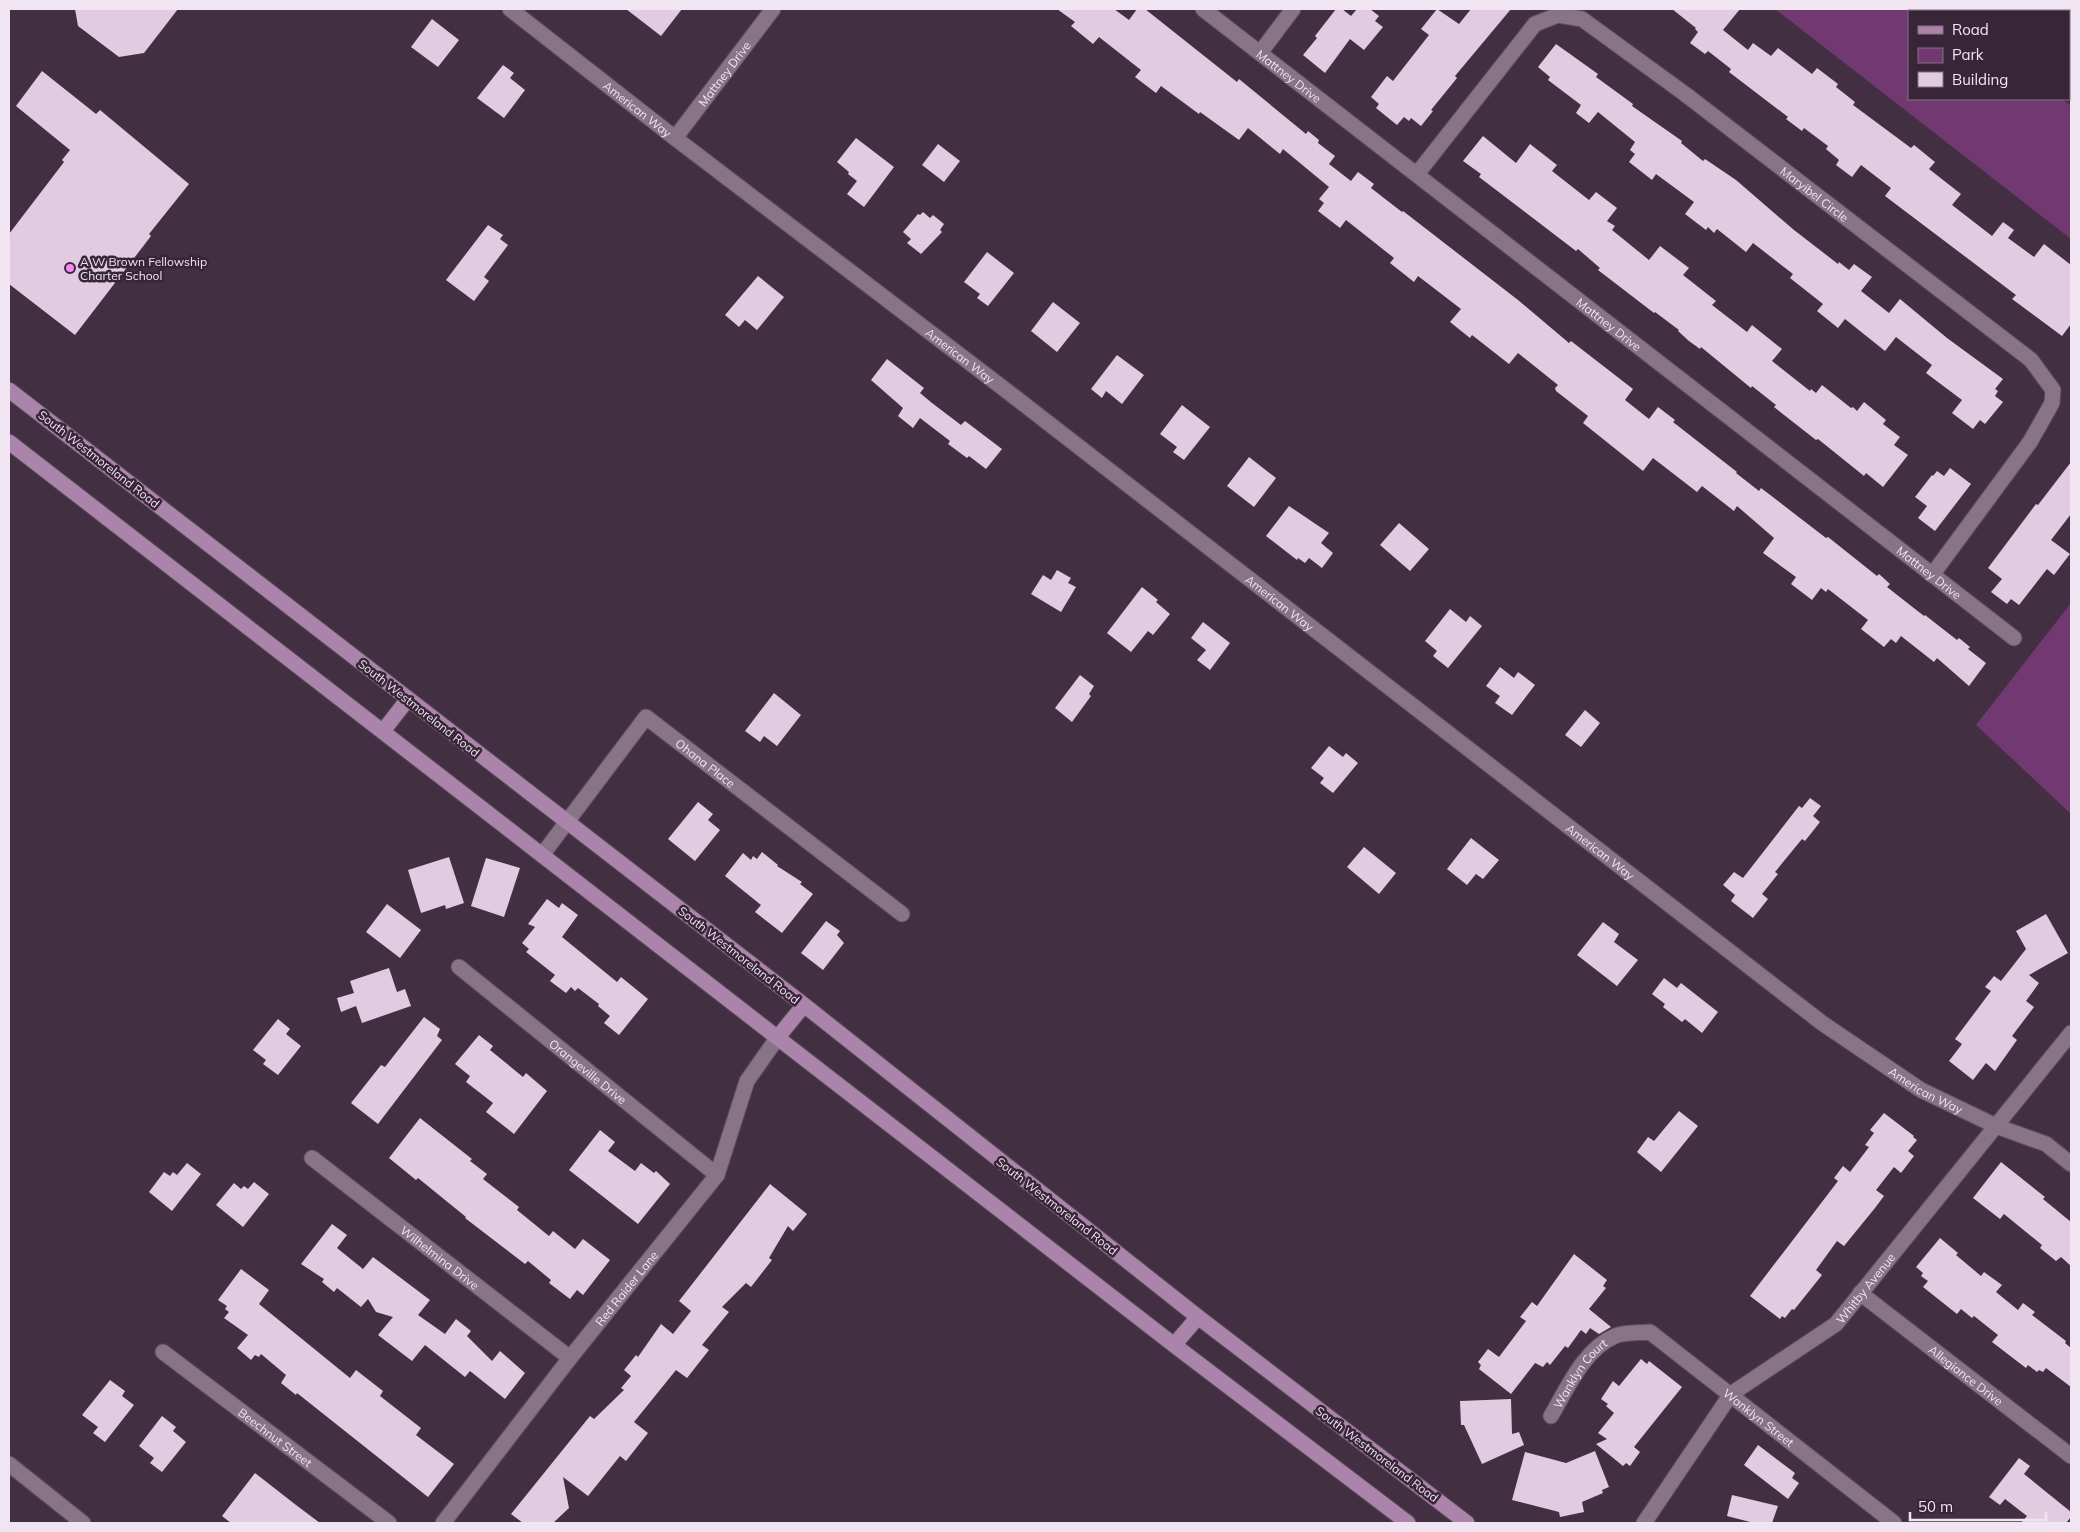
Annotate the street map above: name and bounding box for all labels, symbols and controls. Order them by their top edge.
legend [1908,10,2070,100]
text: Road [1952,20,1989,39]
street label: Mattney Drive [695,38,753,109]
text: Park [1952,45,1984,64]
street label: Mattney Drive [1254,46,1324,106]
text: Building [1952,70,2008,89]
street label: American Way [600,77,675,141]
street label: Maryibel Circle [1778,163,1852,225]
place label: A W Brown Fellowship Charter School [80,254,207,283]
marker: A W Brown Fellowship Charter School [64,262,76,274]
street label: Mattney Drive [1574,294,1644,354]
street label: American Way [923,324,998,387]
street label: South Westmoreland Road [35,407,163,511]
street label: Mattney Drive [1894,542,1965,602]
street label: American Way [1242,571,1317,634]
street label: South Westmoreland Road [355,656,483,760]
street label: Ohana Place [673,735,738,790]
street label: American Way [1563,820,1638,883]
street label: South Westmoreland Road [675,903,803,1007]
street label: Orangeville Drive [546,1035,630,1107]
street label: American Way [1886,1063,1966,1117]
street label: South Westmoreland Road [993,1154,1121,1258]
street label: Wilhelmina Drive [398,1222,482,1292]
street label: Red Raider Lane [592,1247,661,1329]
street label: Whitby Avenue [1832,1250,1898,1326]
street label: Wanklyn Court [1550,1335,1610,1411]
street label: Allegiance Drive [1926,1341,2006,1408]
street label: Wanklyn Street [1721,1385,1797,1450]
street label: South Westmoreland Road [1313,1403,1441,1505]
street label: Beechnut Street [236,1404,315,1470]
scale bar [1910,1490,2046,1522]
text: 50 m [1918,1497,1953,1516]

